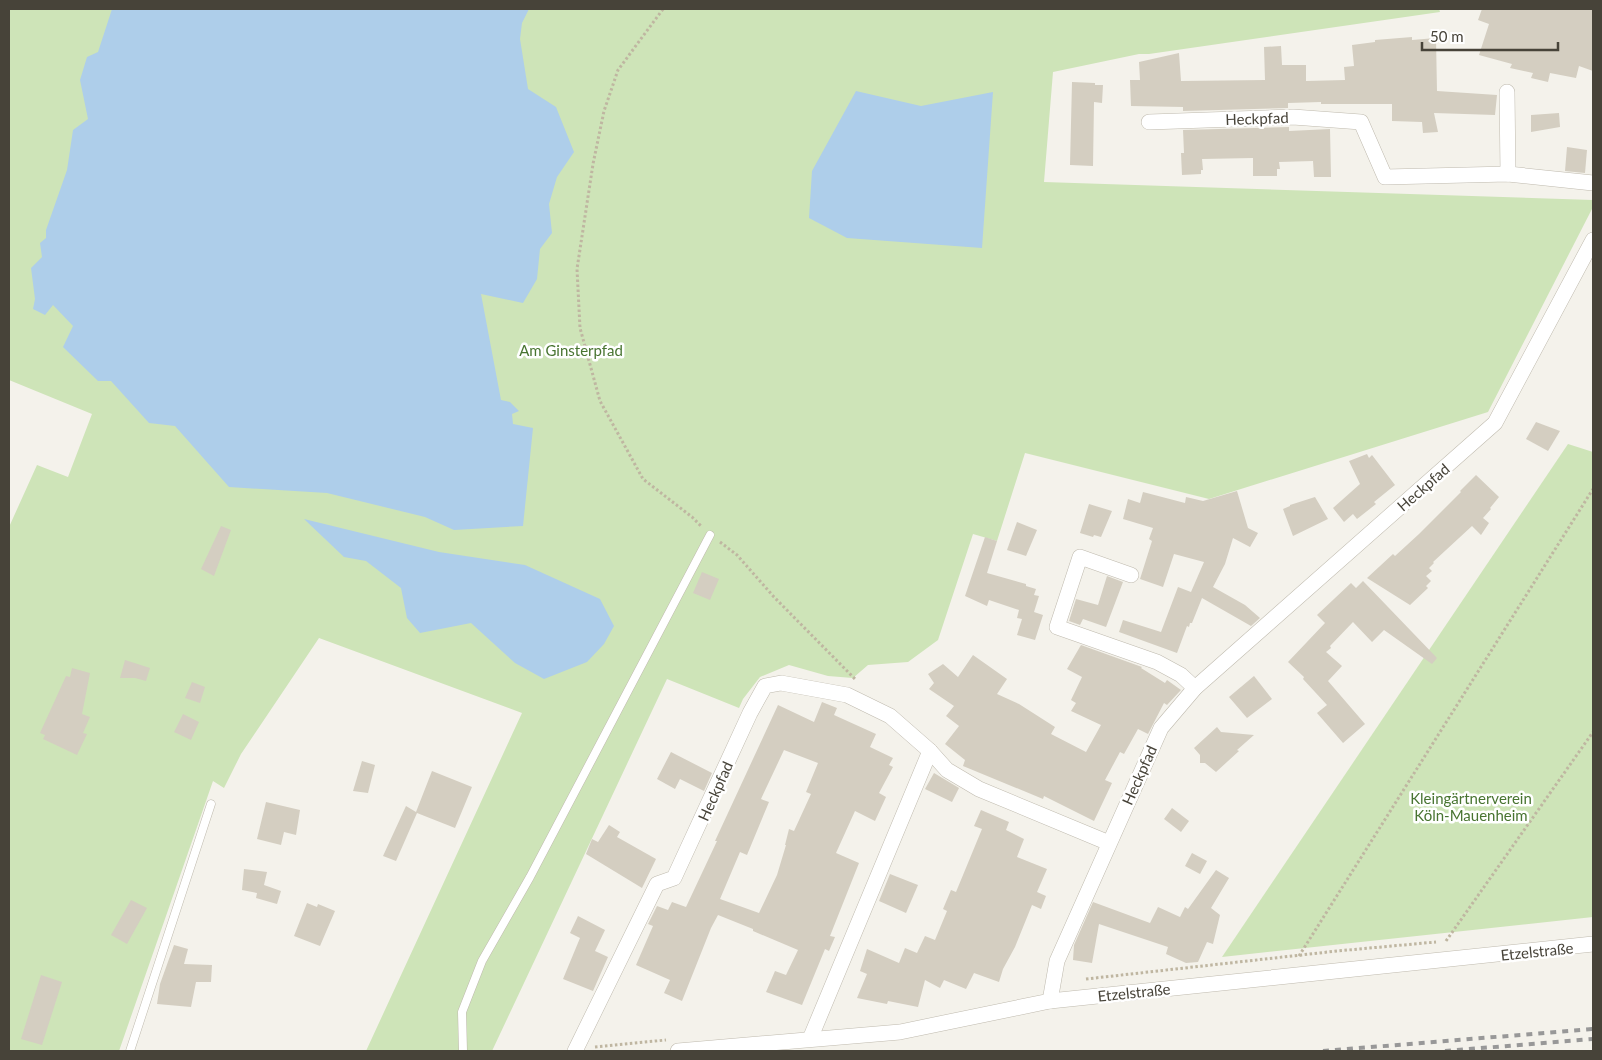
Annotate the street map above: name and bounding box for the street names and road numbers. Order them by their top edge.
street label: Heckpfad [1225,108,1289,128]
street label: Heckpfad [1393,459,1453,515]
street label: Heckpfad [1118,742,1160,808]
street label: Heckpfad [694,758,736,824]
street label: Etzelstraße [1500,938,1574,964]
street label: Etzelstraße [1097,979,1171,1005]

